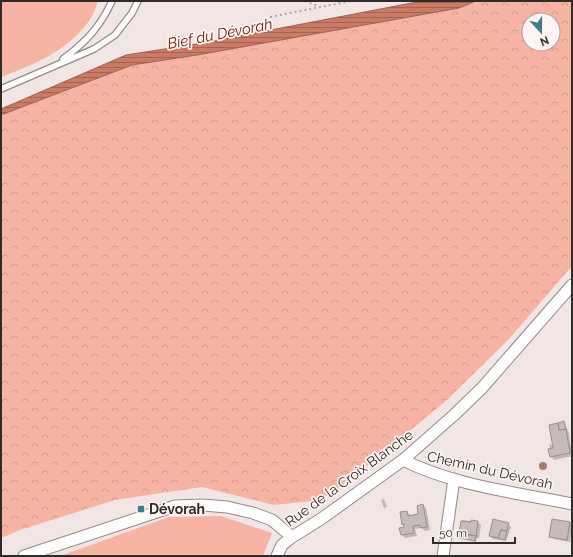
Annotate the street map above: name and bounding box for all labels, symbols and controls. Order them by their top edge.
north arrow [521,12,561,52]
water label: Bief du Dévorah [166,15,274,53]
text: N [538,33,551,48]
street label: Rue de la Croix Blanche [282,426,416,530]
street label: Chemin du Dévorah [426,448,554,492]
place label: Dévorah [149,501,205,517]
marker: Dévorah [136,504,146,514]
scale bar [433,519,515,545]
text: 50 m [439,526,467,540]

